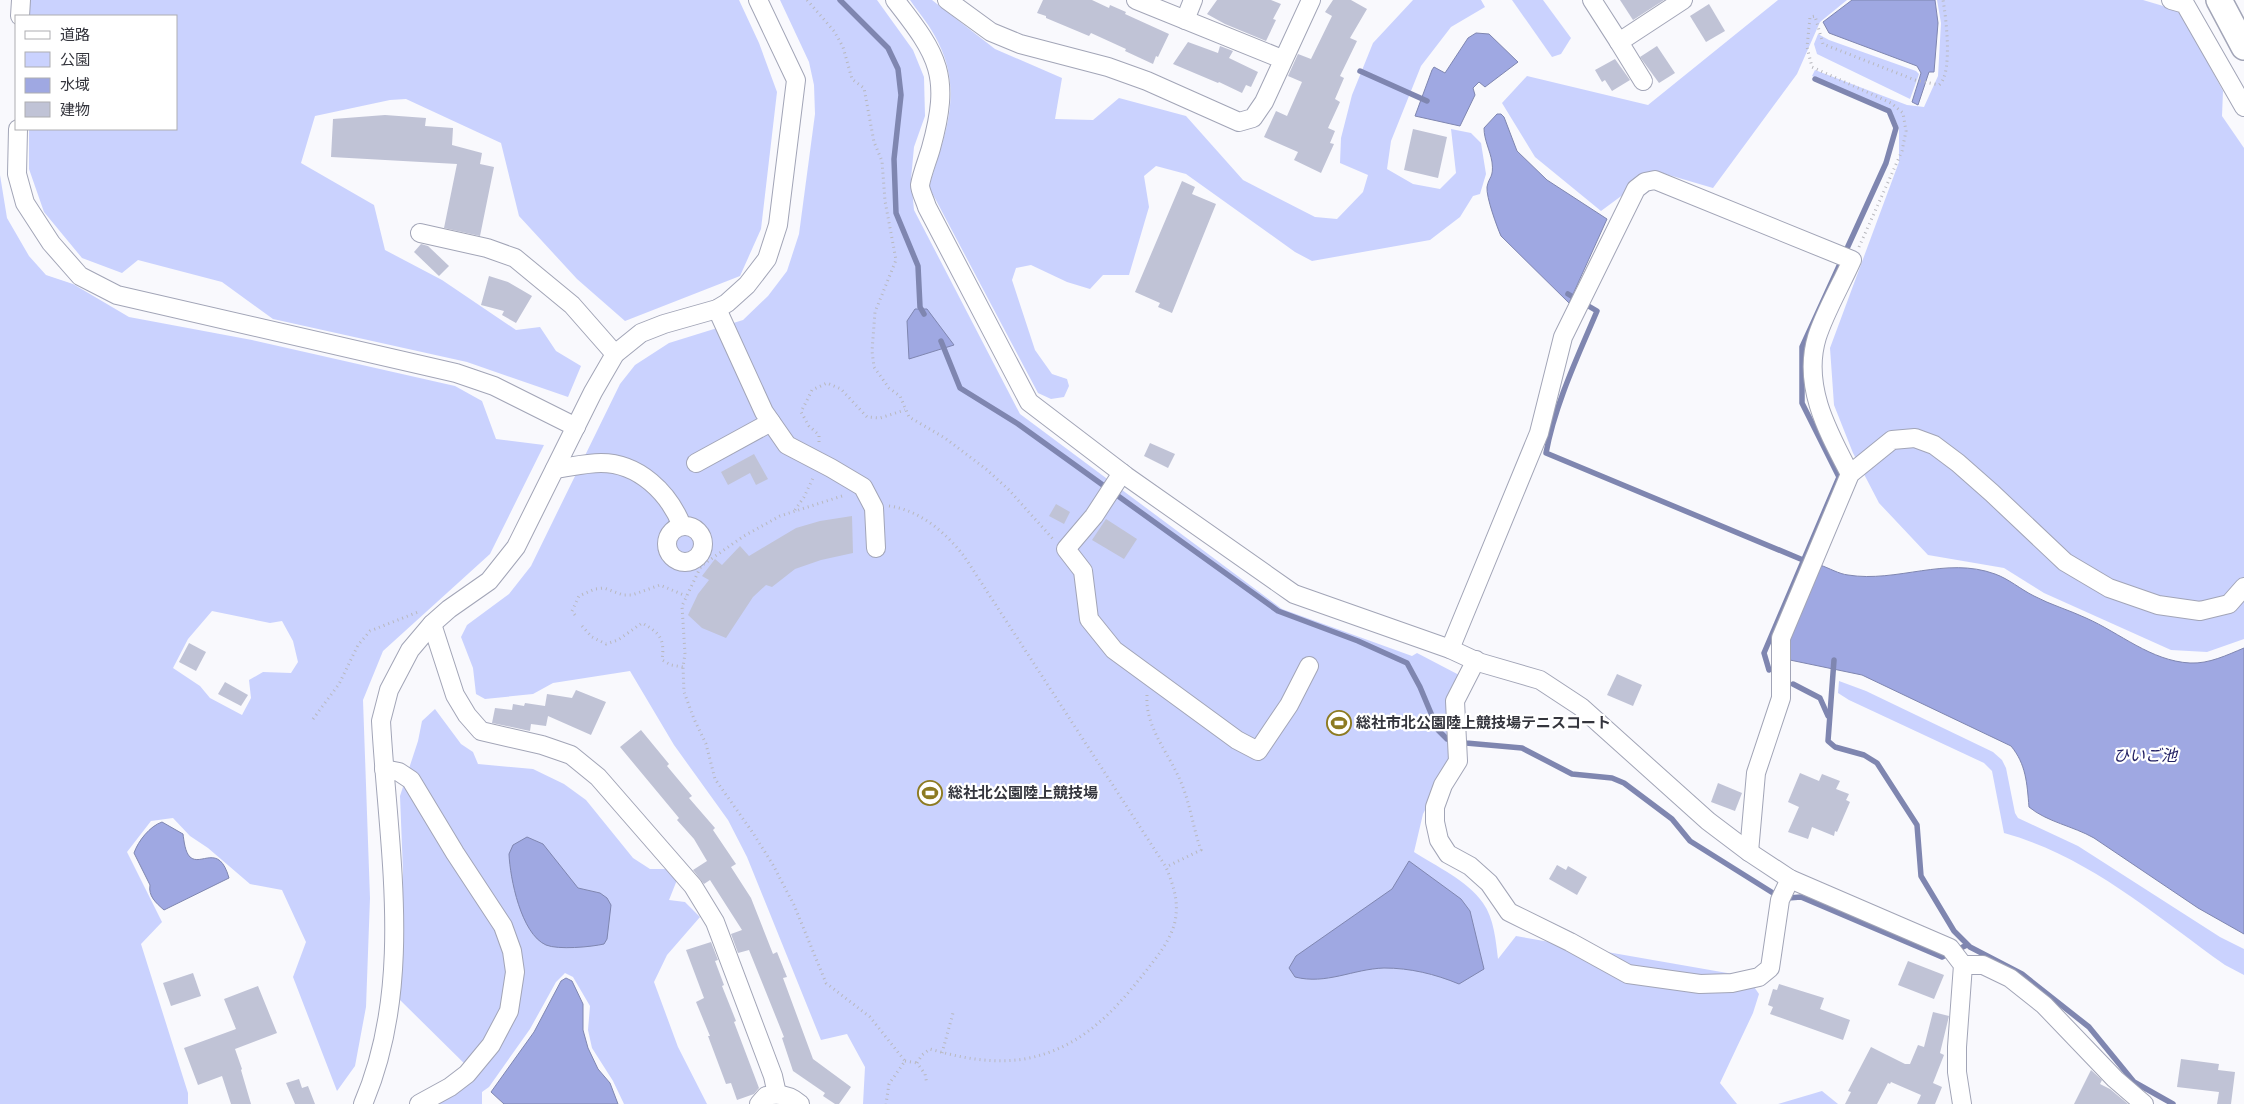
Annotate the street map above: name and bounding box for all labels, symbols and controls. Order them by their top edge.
legend [15,15,178,130]
text: 道路 [60,26,90,44]
text: 公園 [60,51,90,69]
text: 水域 [60,76,90,94]
text: 建物 [60,101,90,119]
sports icon: 総社市北公園陸上競技場テニスコート [1326,710,1352,736]
place label: 総社市北公園陸上競技場テニスコート [1356,714,1611,732]
water label: ひいご池 [2113,746,2179,765]
sports icon: 総社北公園陸上競技場 [917,780,943,806]
place label: 総社北公園陸上競技場 [948,784,1098,802]

